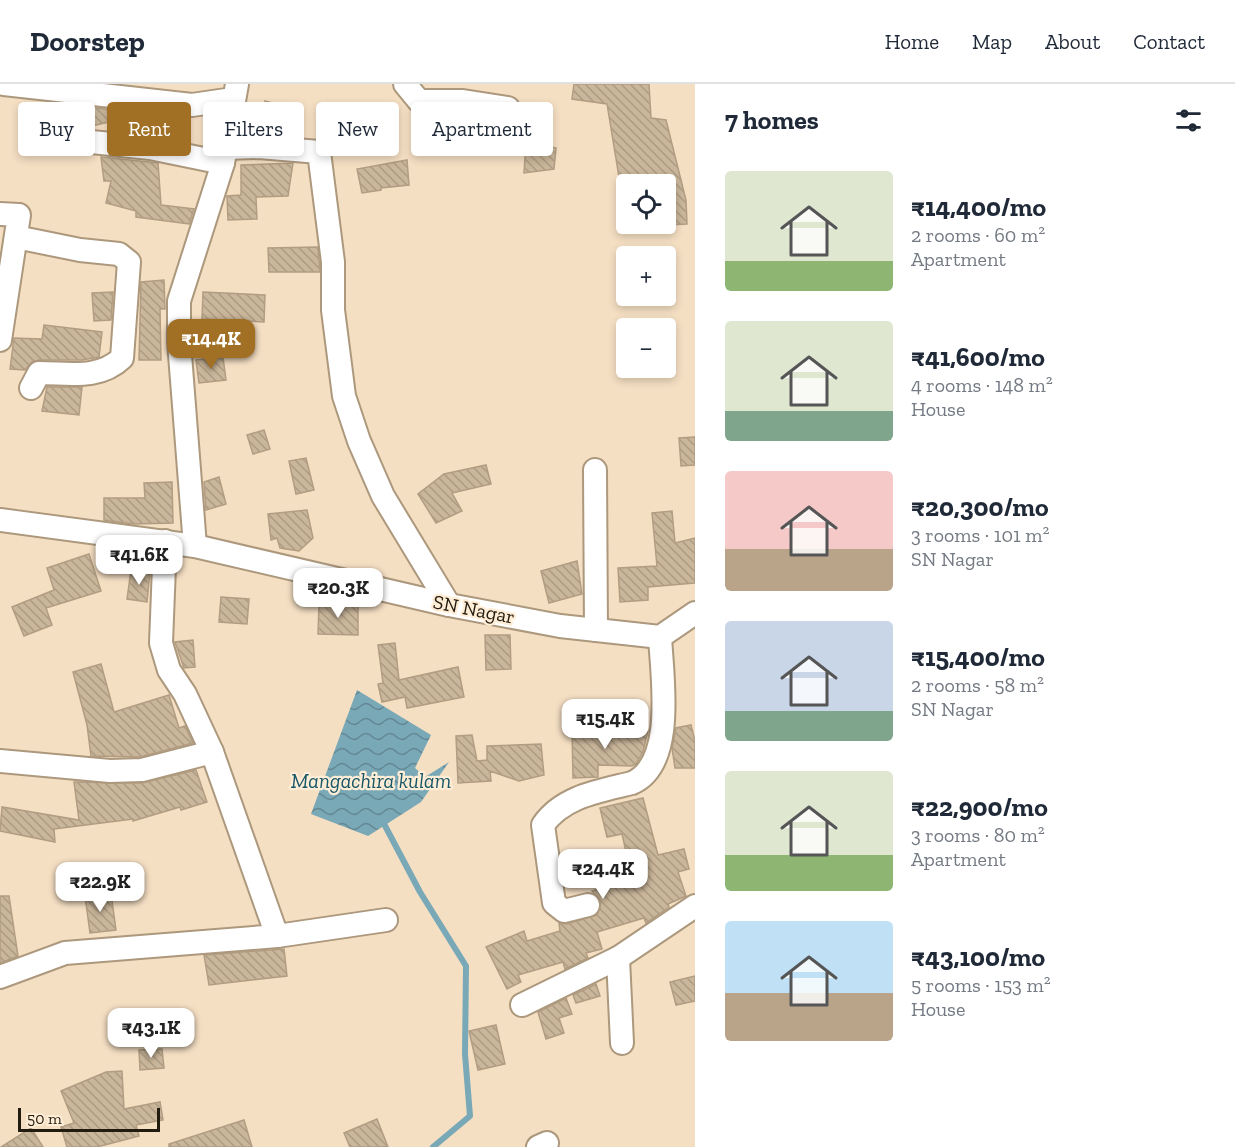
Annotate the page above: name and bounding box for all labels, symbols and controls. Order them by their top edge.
text: Doorstep [30,25,145,58]
text: Home [885,29,939,54]
text: Map [972,29,1012,54]
text: About [1045,29,1100,54]
text: Contact [1133,29,1205,54]
chip: Buy [18,102,95,156]
chip: Rent [107,102,191,156]
chip: Filters [203,102,304,156]
chip: New [316,102,399,156]
chip: Apartment [411,102,553,156]
text: 7 homes [725,104,819,136]
icon: filters [1172,104,1205,137]
map controls [616,174,676,378]
button: locate [616,174,676,234]
text: ₹14,400/mo [911,191,1046,223]
icon: home [773,195,845,267]
text: 2 rooms · 60 m² [911,223,1045,247]
button: + [616,246,676,306]
text: Apartment [911,247,1006,271]
button: − [616,318,676,378]
pin: ₹14.4K [162,319,260,370]
text: ₹14.4K [181,326,241,350]
text: ₹41,600/mo [911,341,1045,373]
icon: home [773,345,845,417]
text: 4 rooms · 148 m² [911,373,1053,397]
text: House [911,397,965,421]
text: ₹20,300/mo [911,491,1049,523]
icon: home [773,495,845,567]
text: 3 rooms · 101 m² [911,523,1049,547]
pin: ₹41.6K [90,535,188,586]
text: ₹41.6K [110,542,168,566]
text: SN Nagar [911,547,994,571]
pin: ₹20.3K [289,568,387,619]
text: ₹20.3K [307,575,369,599]
street label: SN Nagar [431,589,517,629]
text: ₹15,400/mo [911,641,1045,673]
icon: home [773,645,845,717]
text: 2 rooms · 58 m² [911,673,1044,697]
text: SN Nagar [911,697,994,721]
pin: ₹15.4K [556,699,654,750]
text: ₹15.4K [576,706,634,730]
water label: Mangachira kulam [291,768,451,793]
text: ₹22,900/mo [911,791,1048,823]
icon: home [773,795,845,867]
text: 3 rooms · 80 m² [911,823,1045,847]
text: Apartment [911,847,1006,871]
pin: ₹24.4K [554,849,652,900]
text: ₹24.4K [572,856,634,880]
pin: ₹22.9K [51,862,149,913]
text: ₹22.9K [70,869,131,893]
text: ₹43,100/mo [911,941,1045,973]
icon: home [773,945,845,1017]
text: 5 rooms · 153 m² [911,973,1051,997]
text: House [911,997,965,1021]
pin: ₹43.1K [102,1008,200,1059]
text: ₹43.1K [122,1015,180,1039]
scale bar [18,1105,160,1132]
text: 50 m [27,1109,62,1128]

